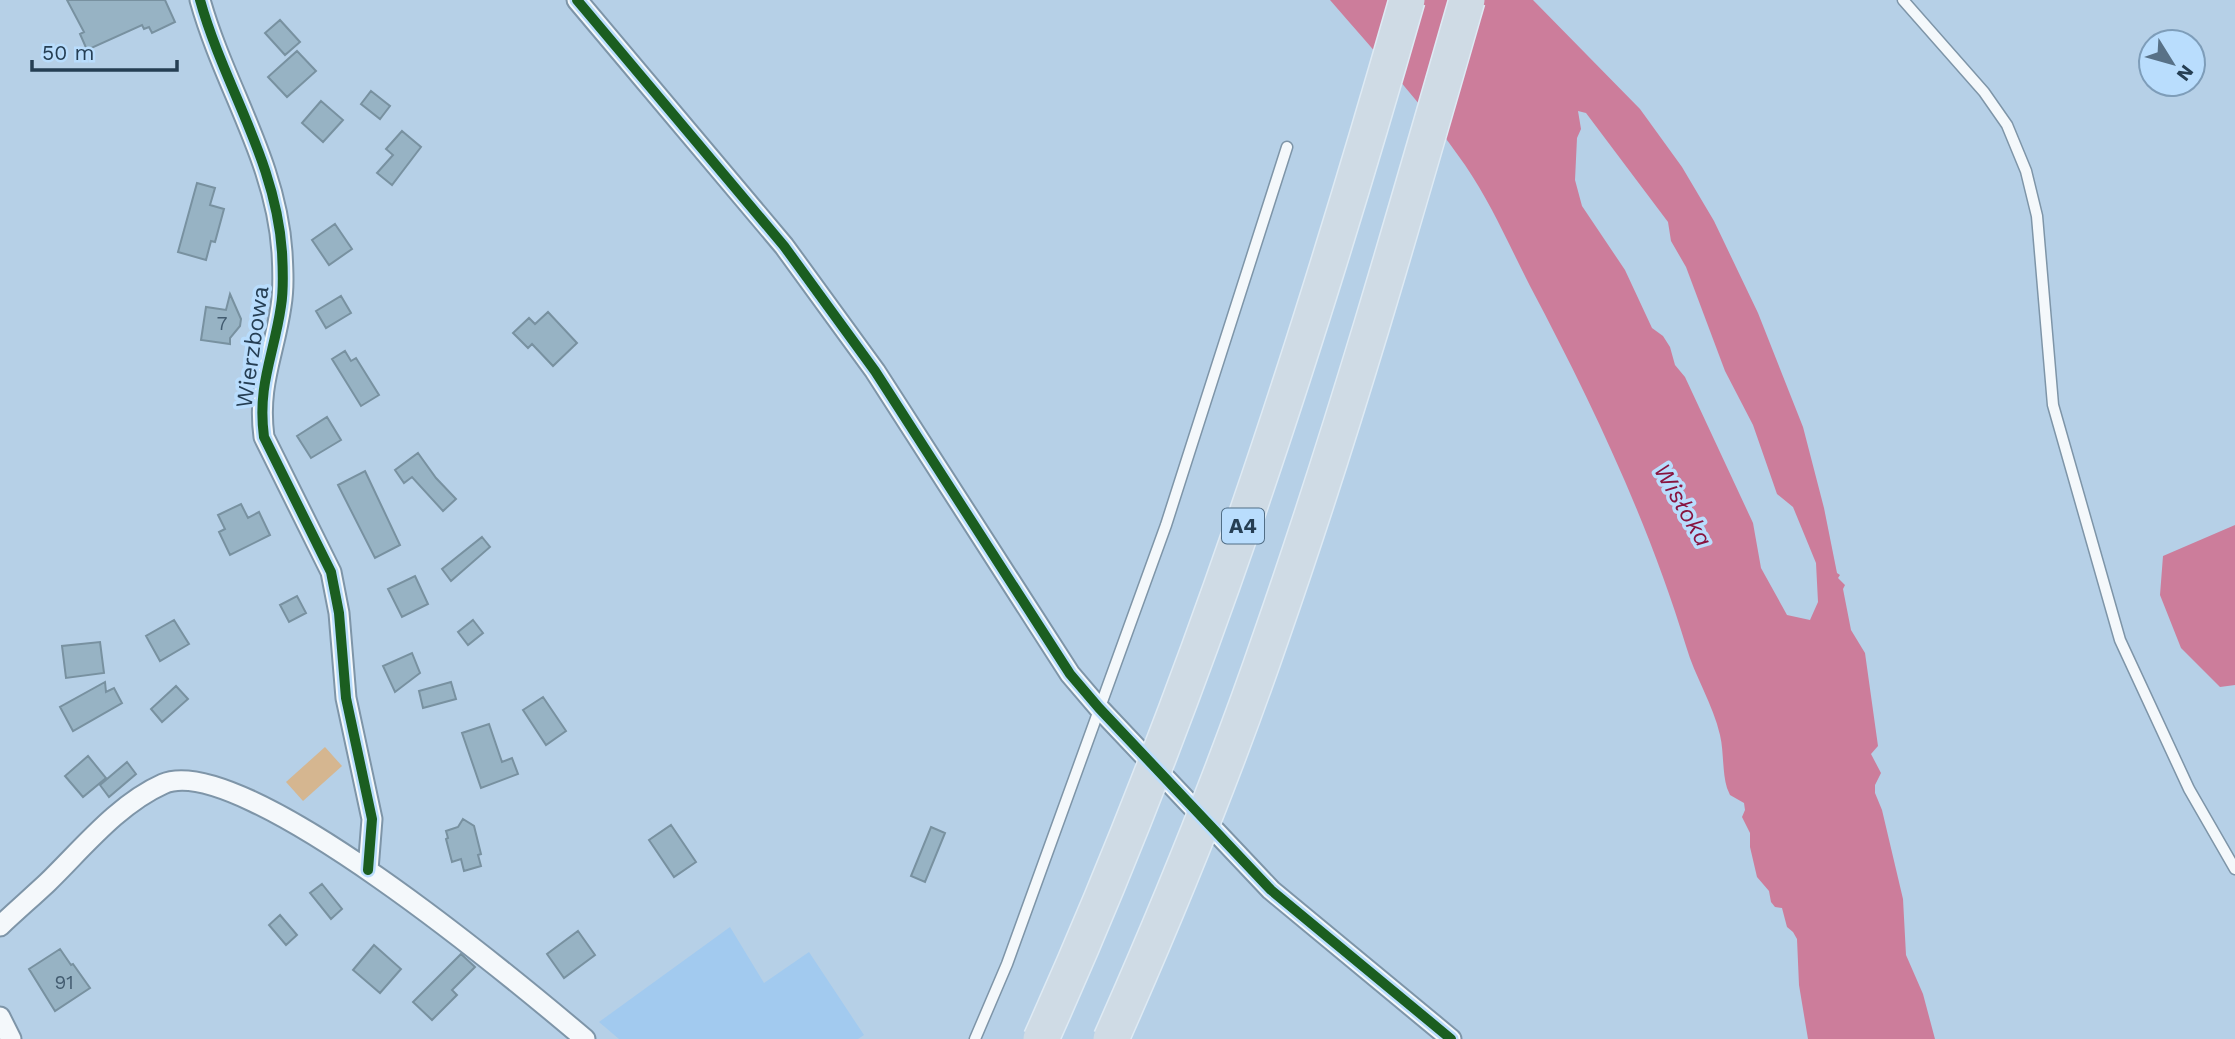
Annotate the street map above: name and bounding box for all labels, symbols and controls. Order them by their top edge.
scale bar [32,28,177,72]
north arrow [2137,28,2207,98]
text: 50 m [42,40,94,65]
text: N [2172,60,2199,85]
street label: Wierzbowa [231,284,274,410]
house number: 7 [217,312,227,335]
water label: Wisłoka [1648,459,1718,552]
road number: A4 [1222,508,1264,544]
house number: 91 [54,971,74,994]

